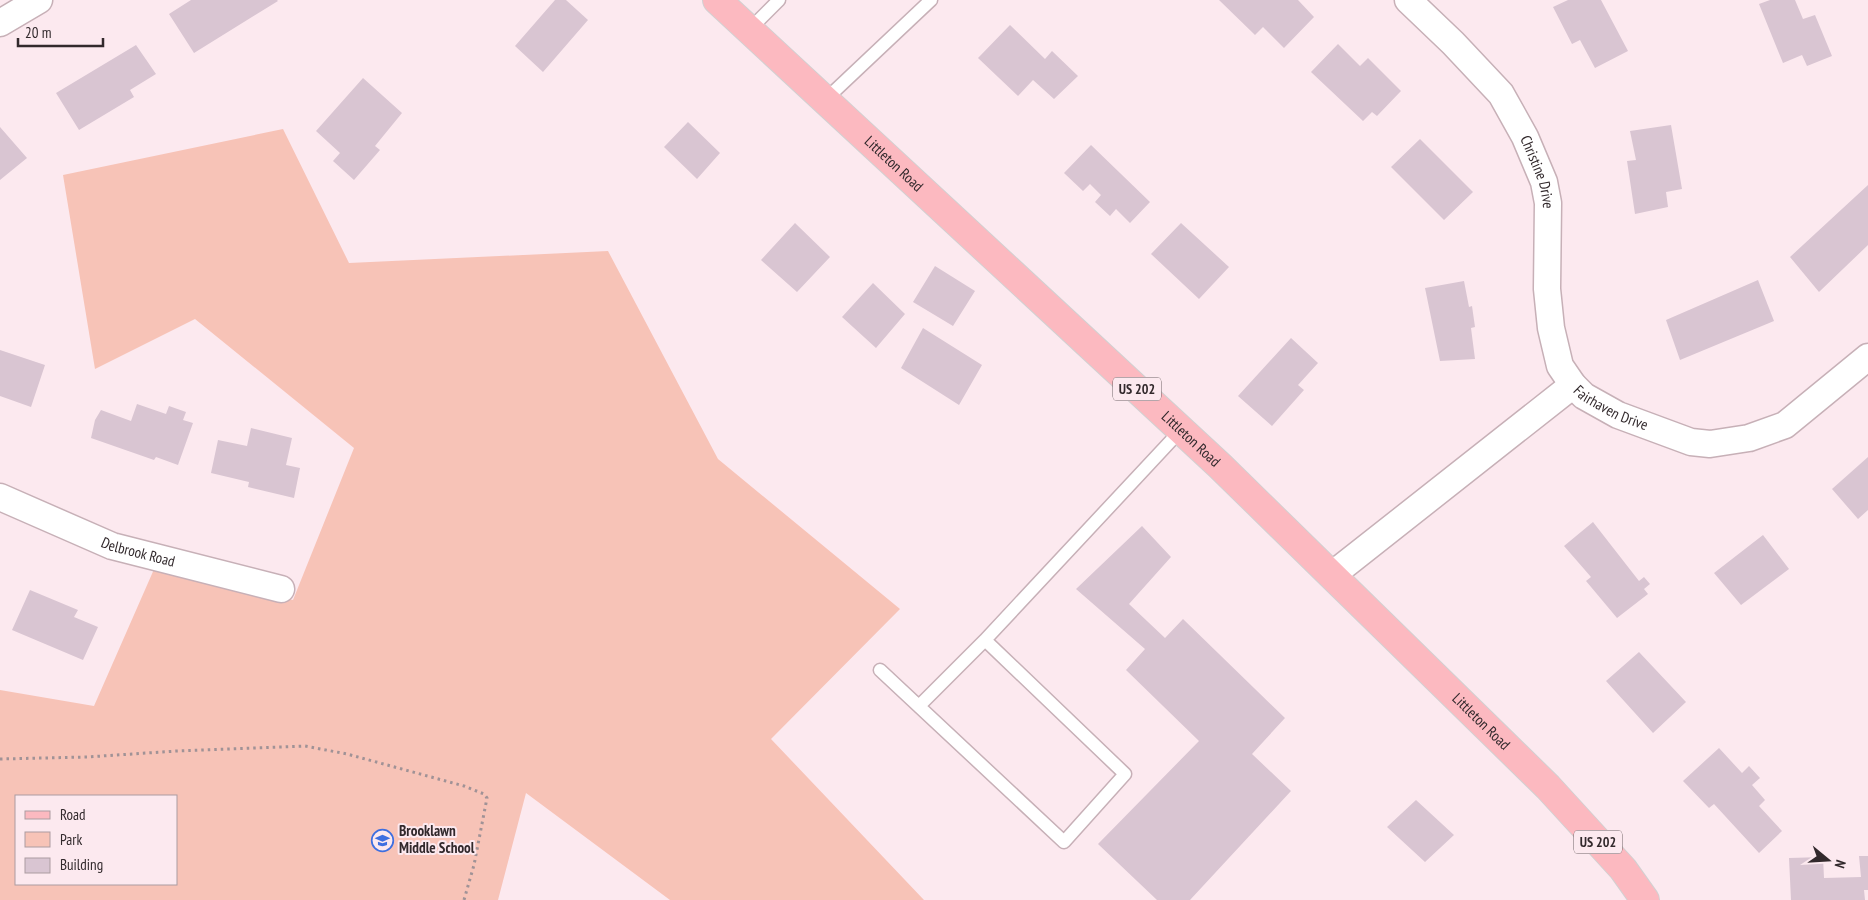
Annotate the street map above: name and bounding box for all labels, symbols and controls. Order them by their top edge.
scale bar [18,15,102,47]
text: 20 m [25,23,51,42]
street label: Littleton Road [861,132,928,195]
street label: Christine Drive [1516,132,1558,209]
road number: US 202 [1113,378,1161,400]
street label: Fairhaven Drive [1570,381,1651,434]
street label: Littleton Road [1158,407,1225,471]
street label: Delbrook Road [98,532,177,571]
street label: Littleton Road [1449,689,1514,754]
legend [15,795,178,885]
text: Road [60,805,86,824]
place label: Brooklawn Middle School [399,821,475,857]
school or university icon: Brooklawn Middle School [371,828,395,852]
text: Park [60,830,82,849]
road number: US 202 [1574,830,1622,854]
north arrow [1803,835,1853,885]
text: Building [60,855,103,874]
text: N [1831,858,1850,870]

